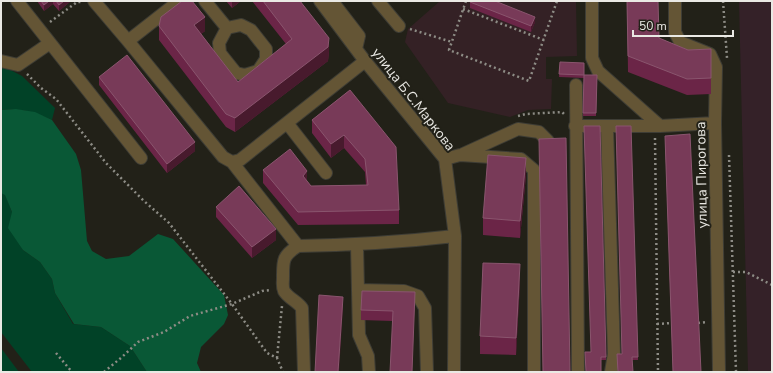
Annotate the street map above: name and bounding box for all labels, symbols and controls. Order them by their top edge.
scale bar [633,12,733,38]
text: 50 m [639,18,667,34]
street label: улица Б.С.Маркова [367,44,460,155]
street label: улица Пирогова [691,121,712,229]

